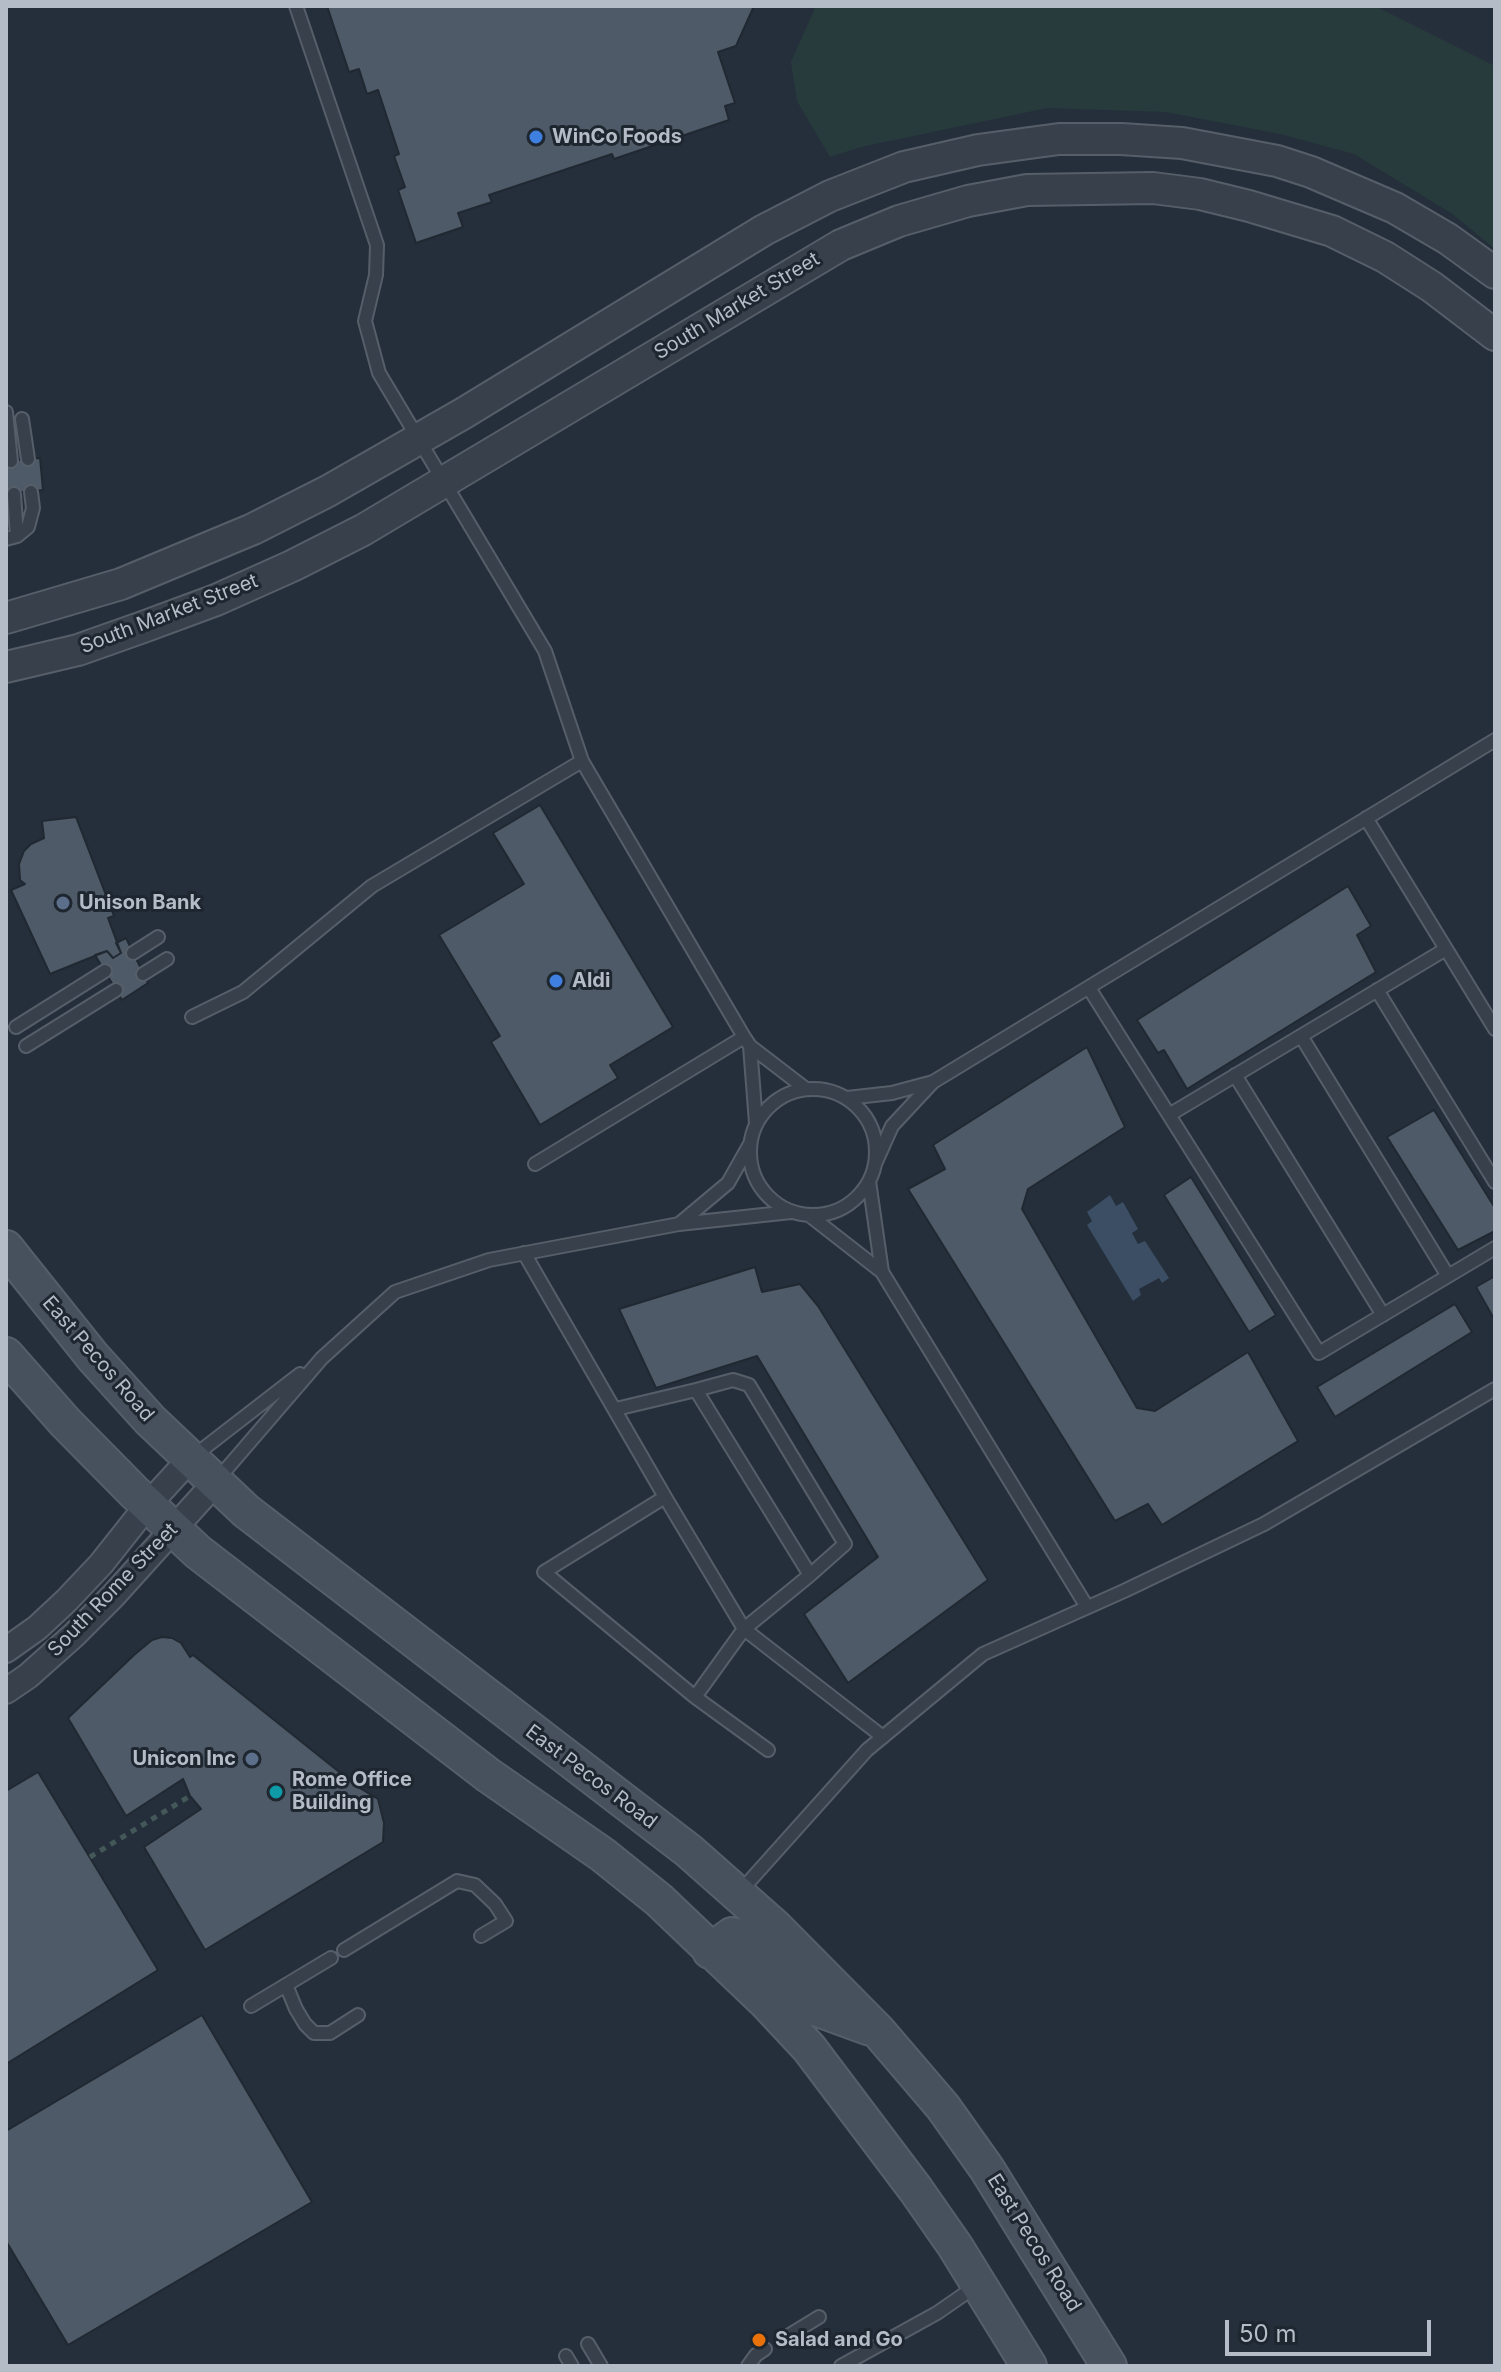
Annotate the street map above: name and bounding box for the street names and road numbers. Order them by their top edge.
street label: South Market Street [650,247,824,365]
street label: South Market Street [77,569,261,659]
street label: East Pecos Road [37,1291,159,1427]
street label: South Rome Street [43,1518,183,1662]
street label: East Pecos Road [521,1720,661,1834]
street label: East Pecos Road [982,2170,1086,2316]

